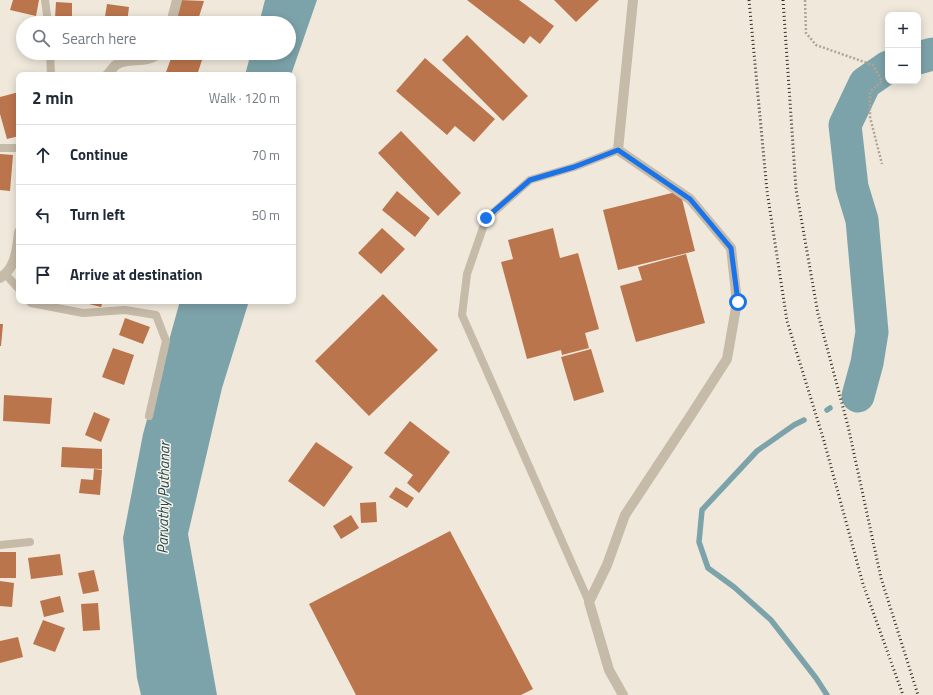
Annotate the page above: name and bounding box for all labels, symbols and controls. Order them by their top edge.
map controls [885,12,921,84]
button: + [885,12,921,48]
search box [16,16,296,60]
icon: search [30,27,52,49]
text: Search here [62,27,136,50]
button: − [885,48,921,84]
text: 2 min [32,85,73,111]
text: Walk · 120 m [209,88,280,108]
text: Continue [70,143,128,166]
icon: ahead [32,144,54,166]
text: 70 m [252,145,280,165]
text: Turn left [70,203,125,226]
icon: left [32,204,54,226]
text: 50 m [252,205,280,225]
route end [477,209,495,227]
text: Arrive at destination [70,263,203,286]
icon: arrive [32,264,54,286]
route start [729,293,747,311]
water label: Parvathy Puthanar [151,440,176,554]

